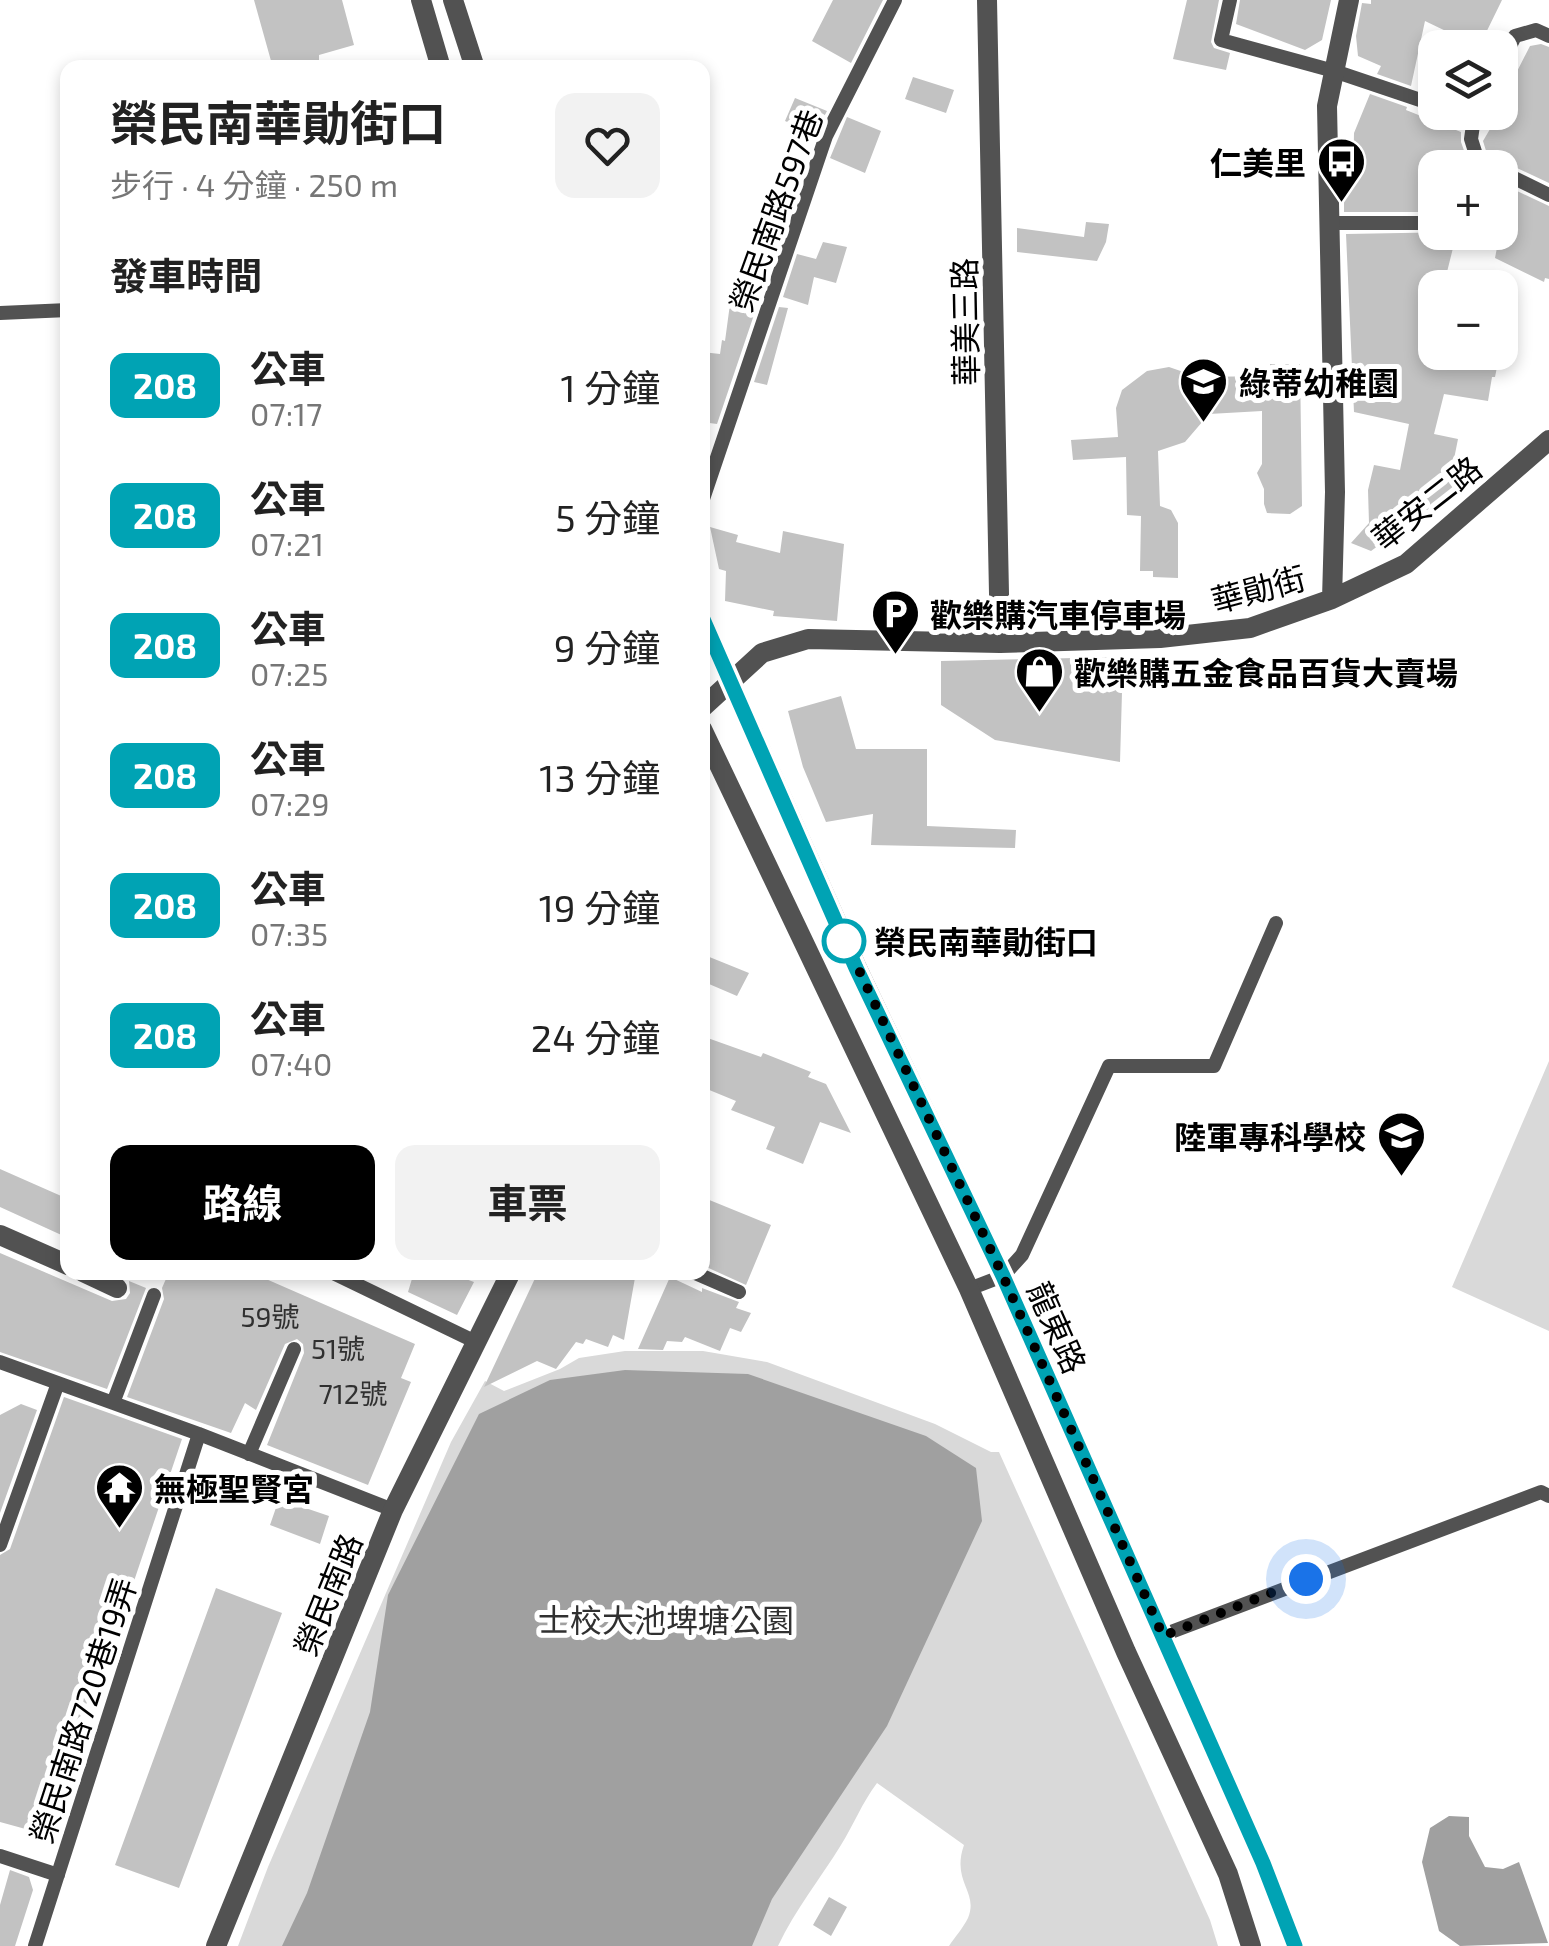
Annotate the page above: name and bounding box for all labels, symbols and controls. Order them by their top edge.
map controls [1418,30,1518,370]
button: layers [1418,30,1518,130]
text: 榮民南華勛街口 [110,93,446,151]
button: heart [555,93,660,198]
street label: 榮民南路597巷 [721,104,829,316]
bus stop icon: 仁美里 [1315,136,1367,204]
place label: 仁美里 [1210,143,1306,181]
button: + [1418,150,1518,250]
text: 步行 · 4 分鐘 · 250 m [110,165,398,203]
text: 發車時間 [110,252,262,298]
street label: 華美三路 [944,258,984,386]
button: − [1418,270,1518,370]
text: 公車 [250,345,326,391]
school or university icon: 綠蒂幼稚園 [1178,356,1230,424]
place label: 綠蒂幼稚園 [1239,363,1399,401]
text: 208 [133,364,197,406]
text: 1 分鐘 [560,364,660,410]
text: 07:17 [250,394,322,432]
street label: 華安二路 [1364,448,1488,556]
text: 公車 [250,475,326,521]
text: 208 [133,494,197,536]
text: 5 分鐘 [555,494,660,540]
text: 07:21 [250,524,324,562]
street label: 華勛街 [1207,557,1309,619]
parking icon: 歡樂購汽車停車場 [869,588,921,656]
place label: 歡樂購汽車停車場 [930,595,1186,633]
text: 公車 [250,605,326,651]
text: 208 [133,624,197,666]
text: 9 分鐘 [554,624,660,670]
shop icon: 歡樂購五金食品百貨大賣場 [1013,646,1065,714]
place label: 歡樂購五金食品百貨大賣場 [1074,653,1458,691]
text: 07:25 [250,654,328,692]
text: 公車 [250,735,326,781]
text: 208 [133,754,197,796]
text: 13 分鐘 [539,754,660,800]
text: 07:29 [250,784,330,822]
text: 公車 [250,865,326,911]
text: 208 [133,884,197,926]
text: 19 分鐘 [539,884,660,930]
text: 07:35 [250,914,328,952]
marker: 榮民南華勛街口 [823,920,865,962]
place label: 榮民南華勛街口 [874,922,1098,960]
text: 公車 [250,995,326,1041]
text: 208 [133,1014,197,1056]
text: 24 分鐘 [531,1014,660,1060]
text: 07:40 [250,1044,332,1082]
school or university icon: 陸軍專科學校 [1375,1110,1427,1178]
place label: 陸軍專科學校 [1174,1117,1366,1155]
button: 路線 [110,1145,375,1260]
button: 車票 [395,1145,660,1260]
street label: 龍東路 [1021,1275,1095,1379]
house number: 59號 [240,1299,300,1333]
house number: 51號 [311,1331,365,1365]
house number: 712號 [318,1376,388,1410]
temple icon: 無極聖賢宮 [93,1462,145,1530]
place label: 無極聖賢宮 [154,1469,314,1507]
street label: 榮民南路 [285,1528,369,1660]
your location [1281,1554,1331,1604]
street label: 榮民南路720巷19弄 [21,1573,143,1847]
park label: 士校大池埤塘公園 [538,1600,794,1638]

